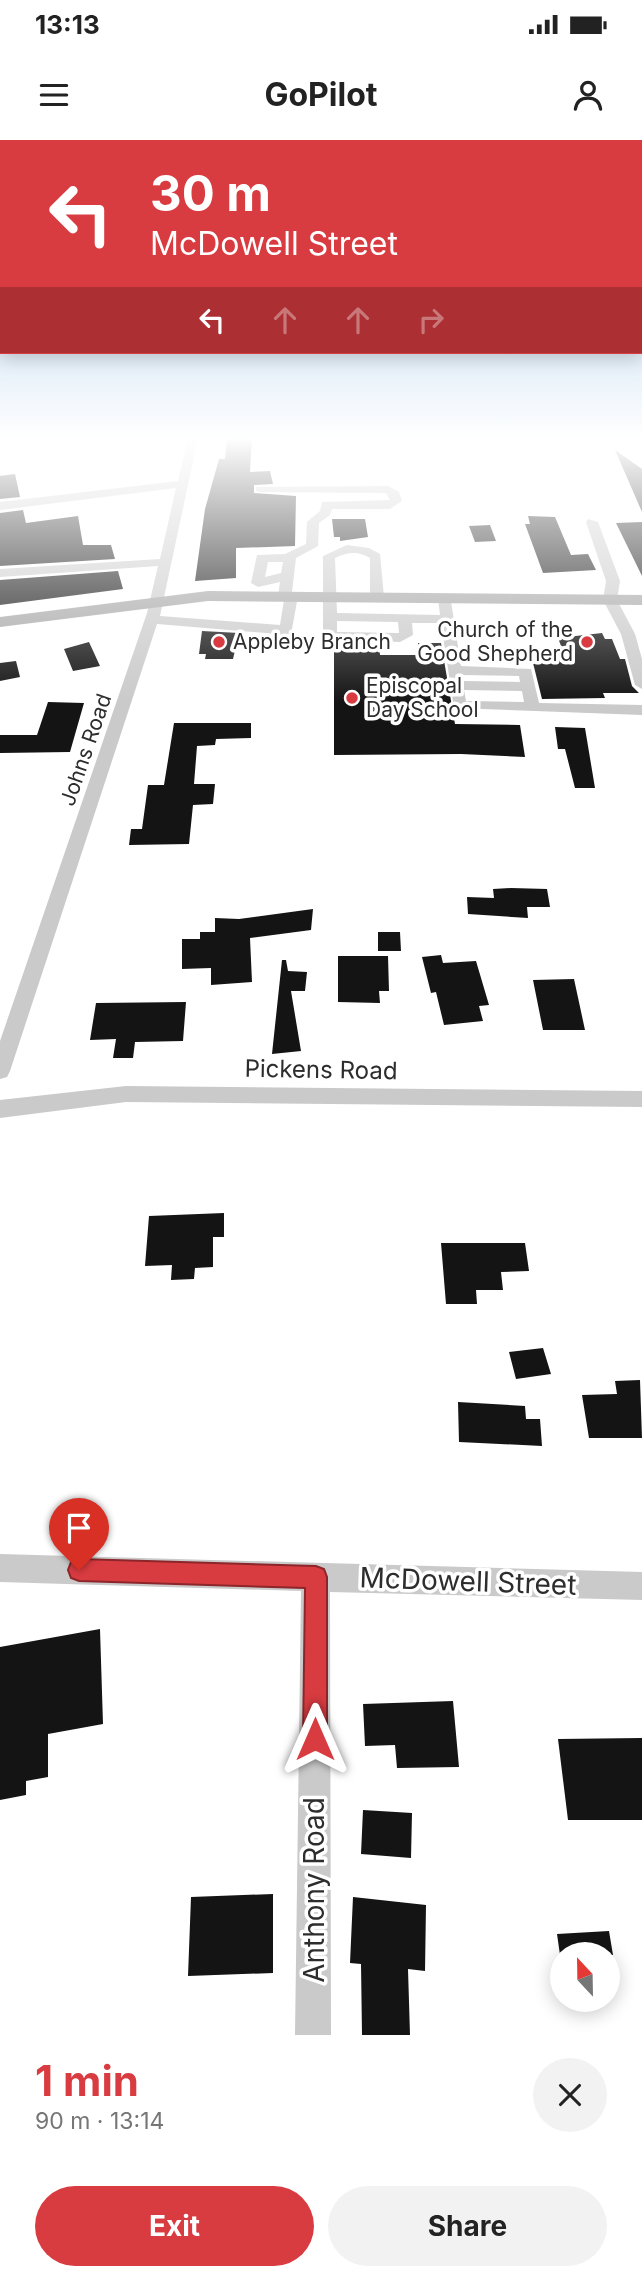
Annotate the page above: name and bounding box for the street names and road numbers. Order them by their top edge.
street label: Johns Road [55,690,116,809]
street label: Pickens Road [244,1054,398,1085]
street label: McDowell Street [359,1560,577,1602]
street label: Anthony Road [297,1797,331,1983]

